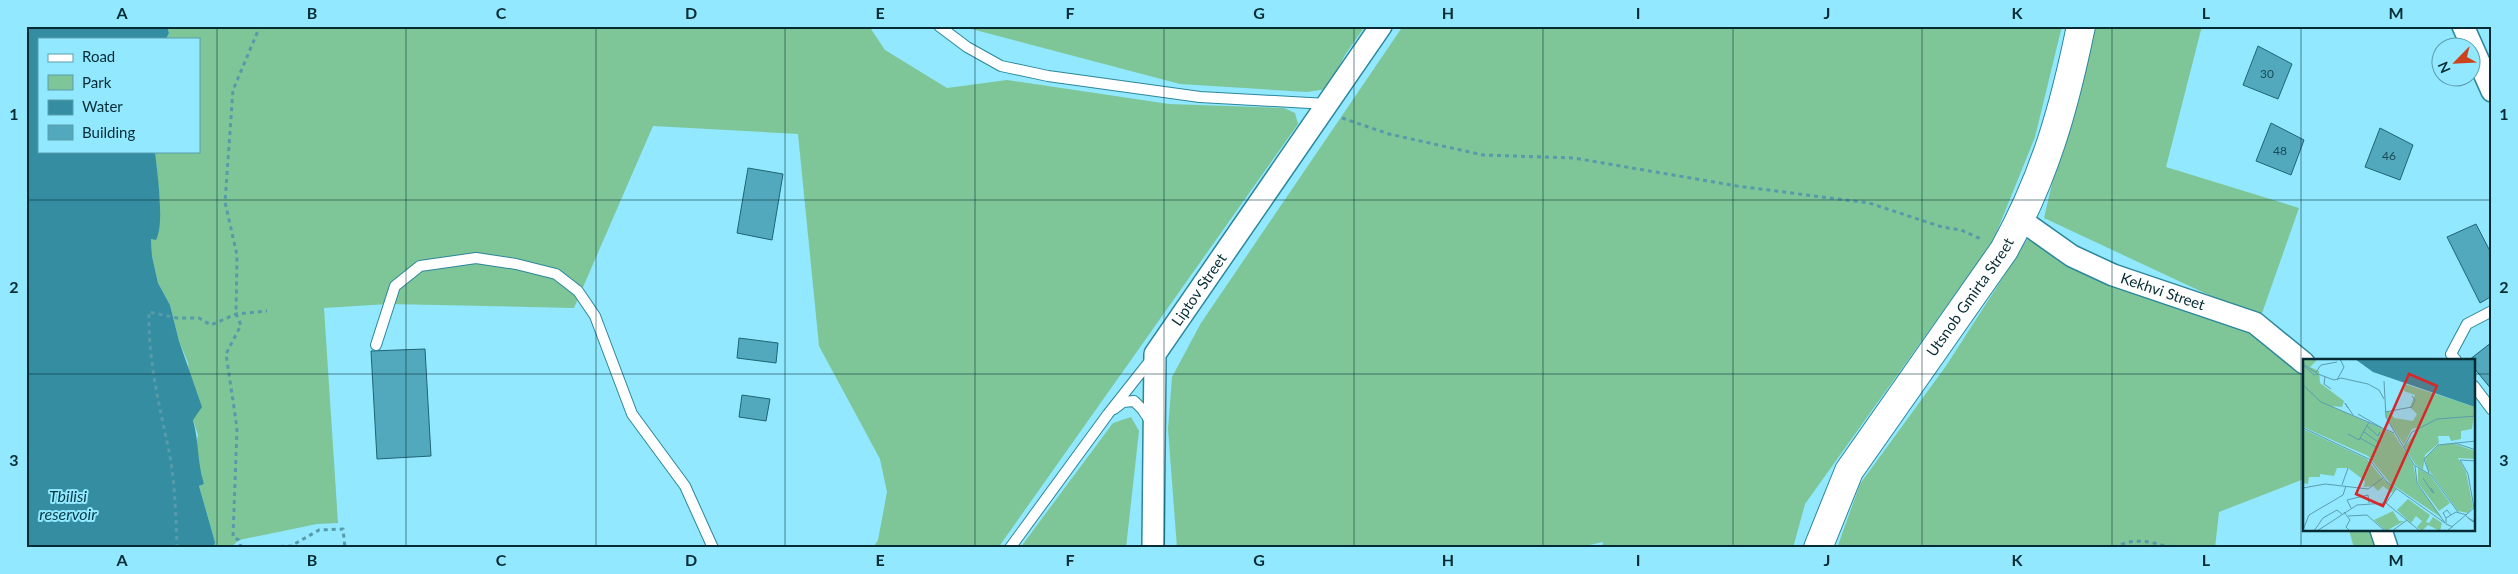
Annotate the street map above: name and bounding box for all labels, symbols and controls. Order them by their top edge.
text: A [115,3,128,22]
text: B [307,3,317,22]
text: C [496,3,507,22]
text: D [685,3,697,22]
text: E [875,3,885,22]
text: F [1065,3,1075,22]
text: G [1253,3,1265,22]
text: H [1442,3,1454,22]
text: I [1636,3,1640,22]
text: J [1824,3,1830,22]
text: K [2012,3,2024,22]
text: L [2202,3,2211,22]
text: M [2388,3,2404,22]
legend [38,38,200,152]
north arrow [2430,38,2480,88]
text: Road [82,47,115,65]
text: N [2434,59,2454,76]
house number: 30 [2260,66,2274,81]
text: Park [82,73,112,91]
text: Water [82,97,123,115]
text: 1 [9,104,19,123]
text: 1 [2499,104,2509,123]
text: Building [82,123,135,141]
house number: 48 [2273,143,2287,158]
house number: 46 [2382,148,2396,163]
street label: Utsnob Gmirta Street [1922,234,2017,360]
street label: Liptov Street [1167,249,1230,329]
street label: Kekhvi Street [2118,268,2208,314]
text: 2 [9,277,19,296]
text: 2 [2499,277,2509,296]
inset map [2303,359,2476,532]
text: 3 [9,450,19,469]
text: 3 [2499,450,2509,469]
water label: Tbilisi reservoir [39,486,97,523]
text: A [115,550,128,569]
text: B [307,550,317,569]
text: C [496,550,507,569]
text: D [685,550,697,569]
text: E [875,550,885,569]
text: F [1065,550,1075,569]
text: G [1253,550,1265,569]
text: H [1442,550,1454,569]
text: I [1636,550,1640,569]
text: J [1824,550,1830,569]
text: K [2012,550,2024,569]
text: L [2202,550,2211,569]
text: M [2388,550,2404,569]

